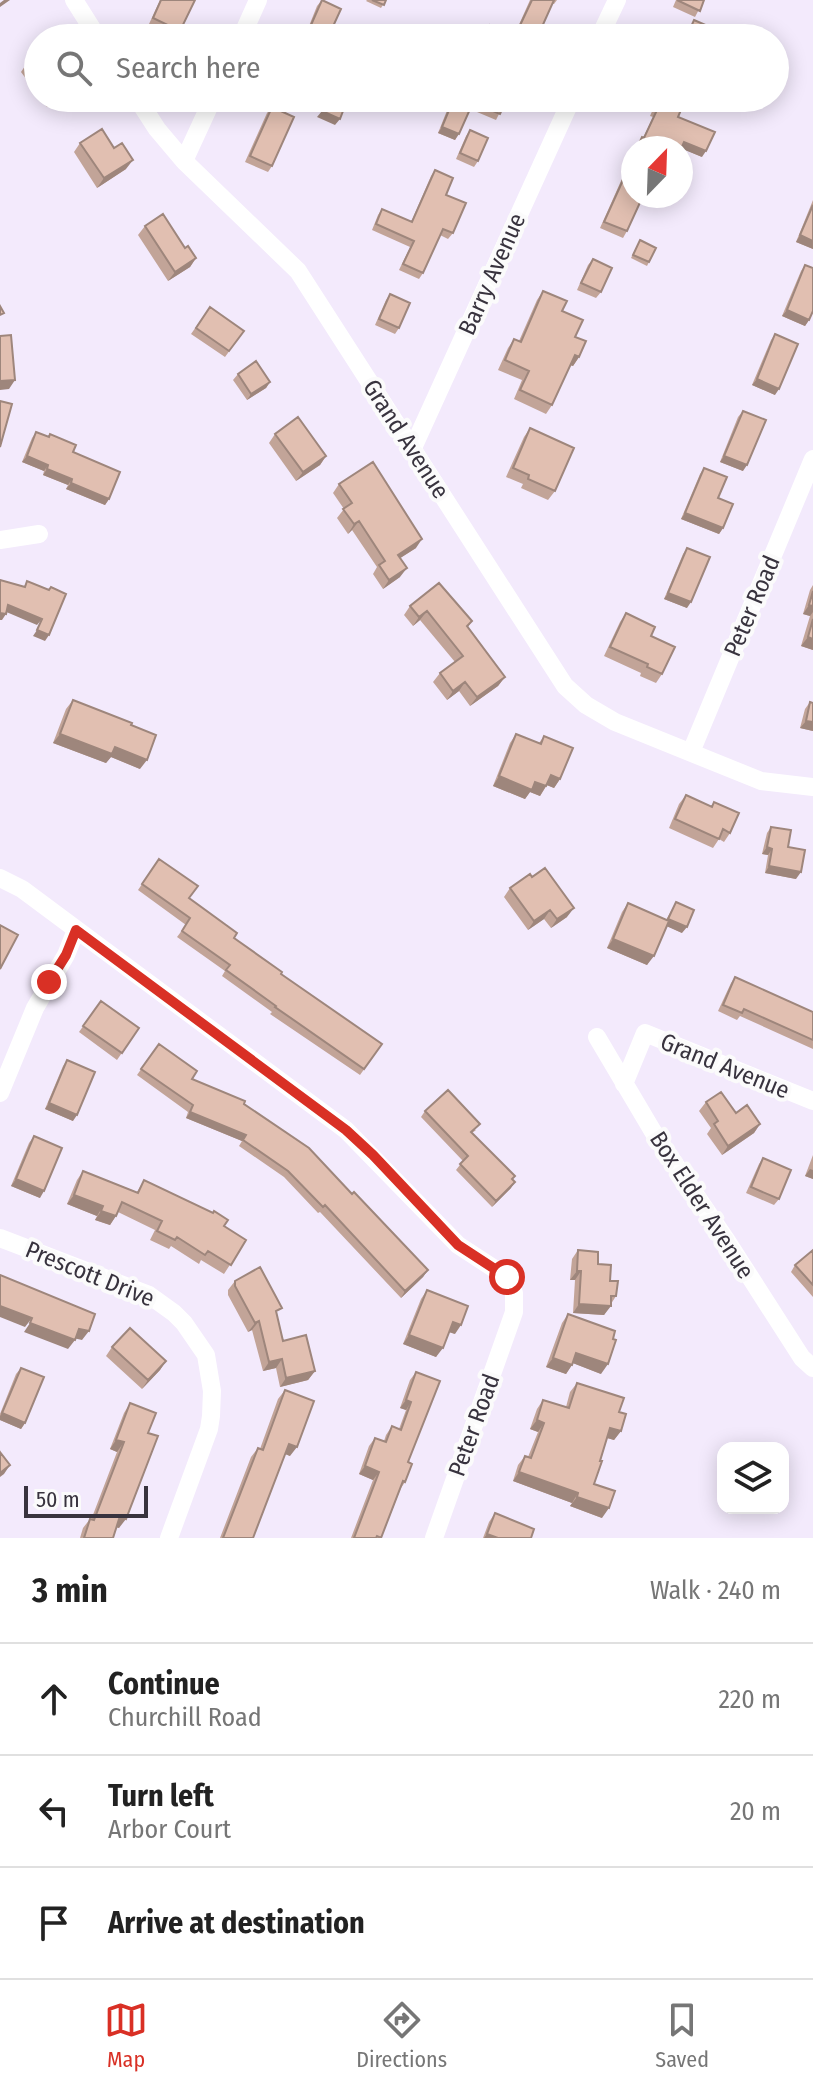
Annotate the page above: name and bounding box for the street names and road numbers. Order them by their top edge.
street label: Barry Avenue [453,209,531,339]
street label: Grand Avenue [357,374,455,504]
street label: Peter Road [718,551,786,661]
street label: Grand Avenue [657,1027,793,1105]
street label: Box Elder Avenue [644,1126,760,1284]
street label: Prescott Drive [21,1235,159,1313]
street label: Peter Road [443,1370,505,1480]

